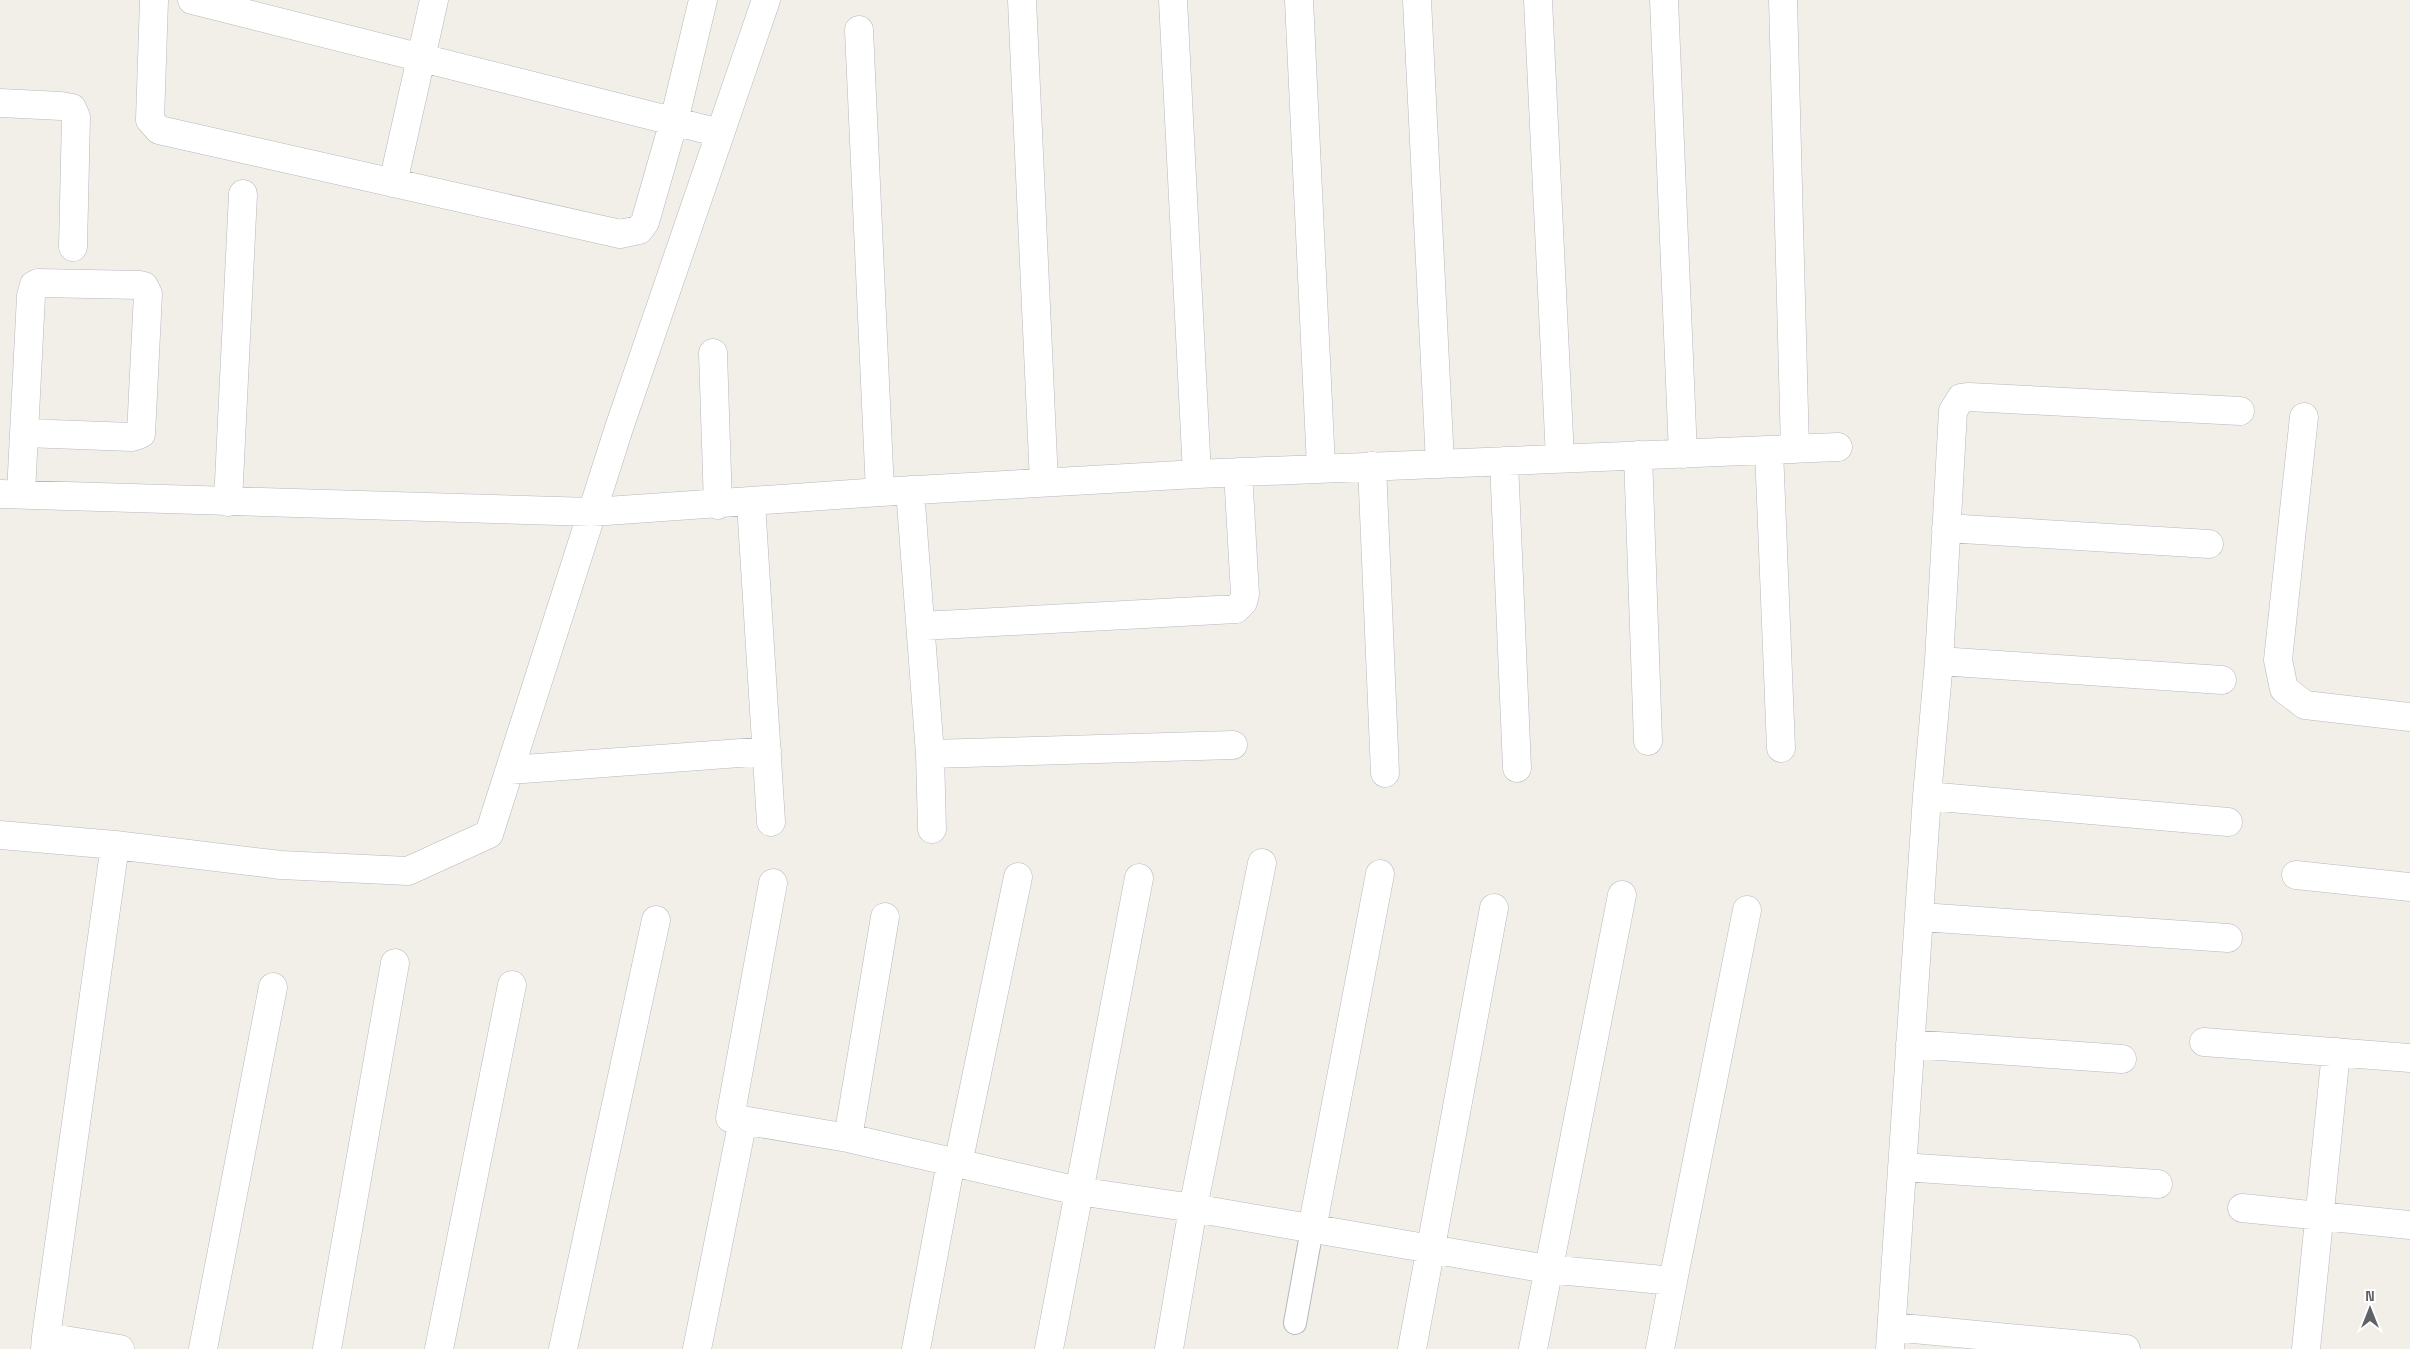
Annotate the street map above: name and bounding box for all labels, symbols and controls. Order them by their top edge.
north arrow [2345,1284,2395,1334]
text: N [2365,1287,2375,1305]

